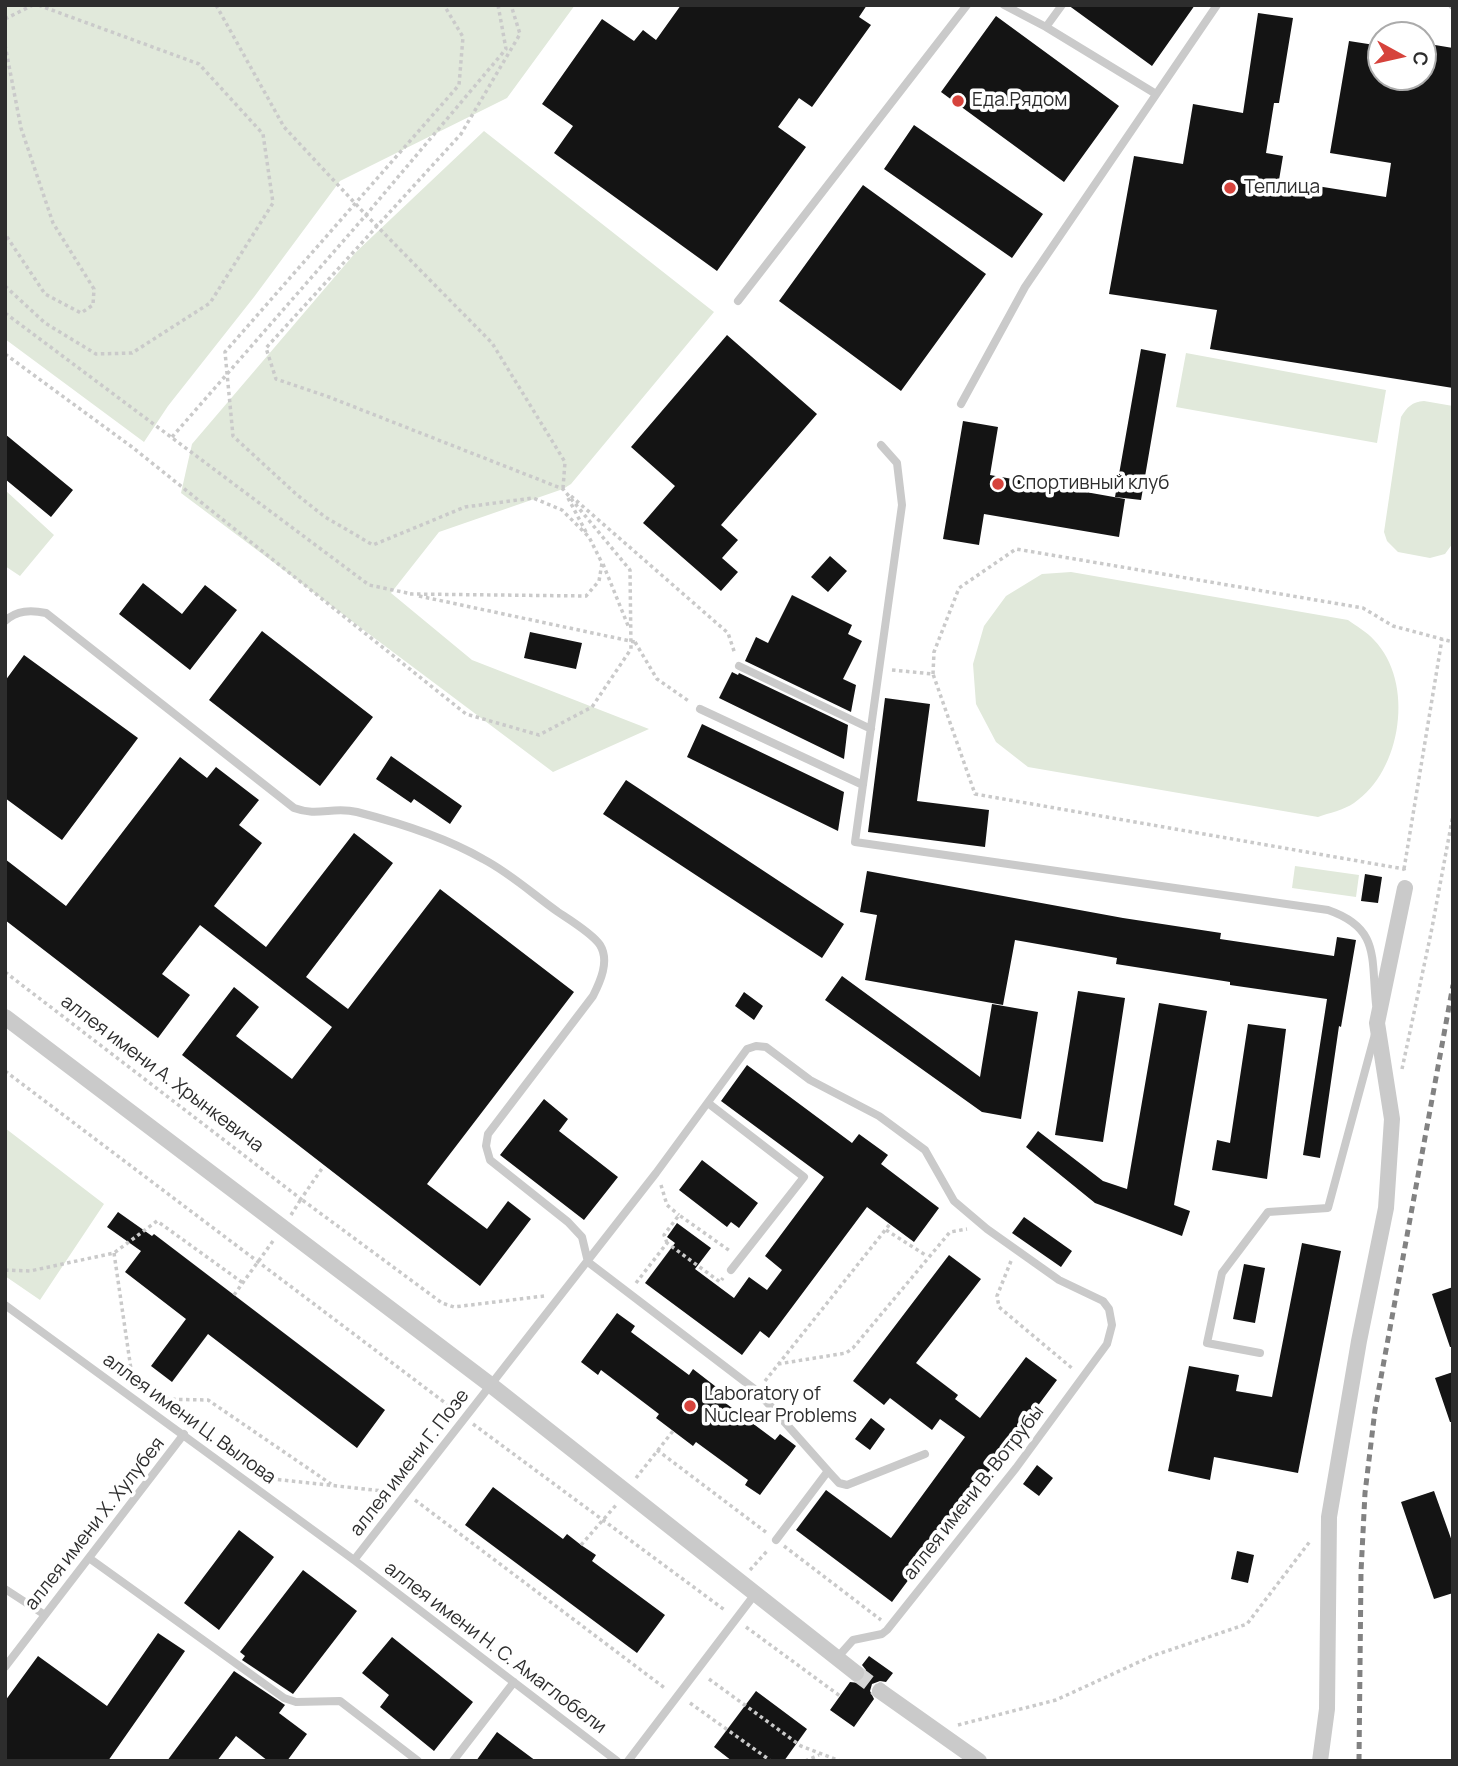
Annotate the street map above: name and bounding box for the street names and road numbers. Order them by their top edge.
street label: аллея имени А. Хрынкевича [56,990,268,1158]
street label: аллея имени Ц. Вылова [98,1349,280,1489]
street label: аллея имени Г. Позе [346,1385,474,1541]
street label: аллея имени В. Вотрубы [899,1401,1049,1585]
street label: аллея имени Х. Хулубея [20,1433,170,1615]
street label: аллея имени Н. С. Амаглобели [380,1557,610,1739]

